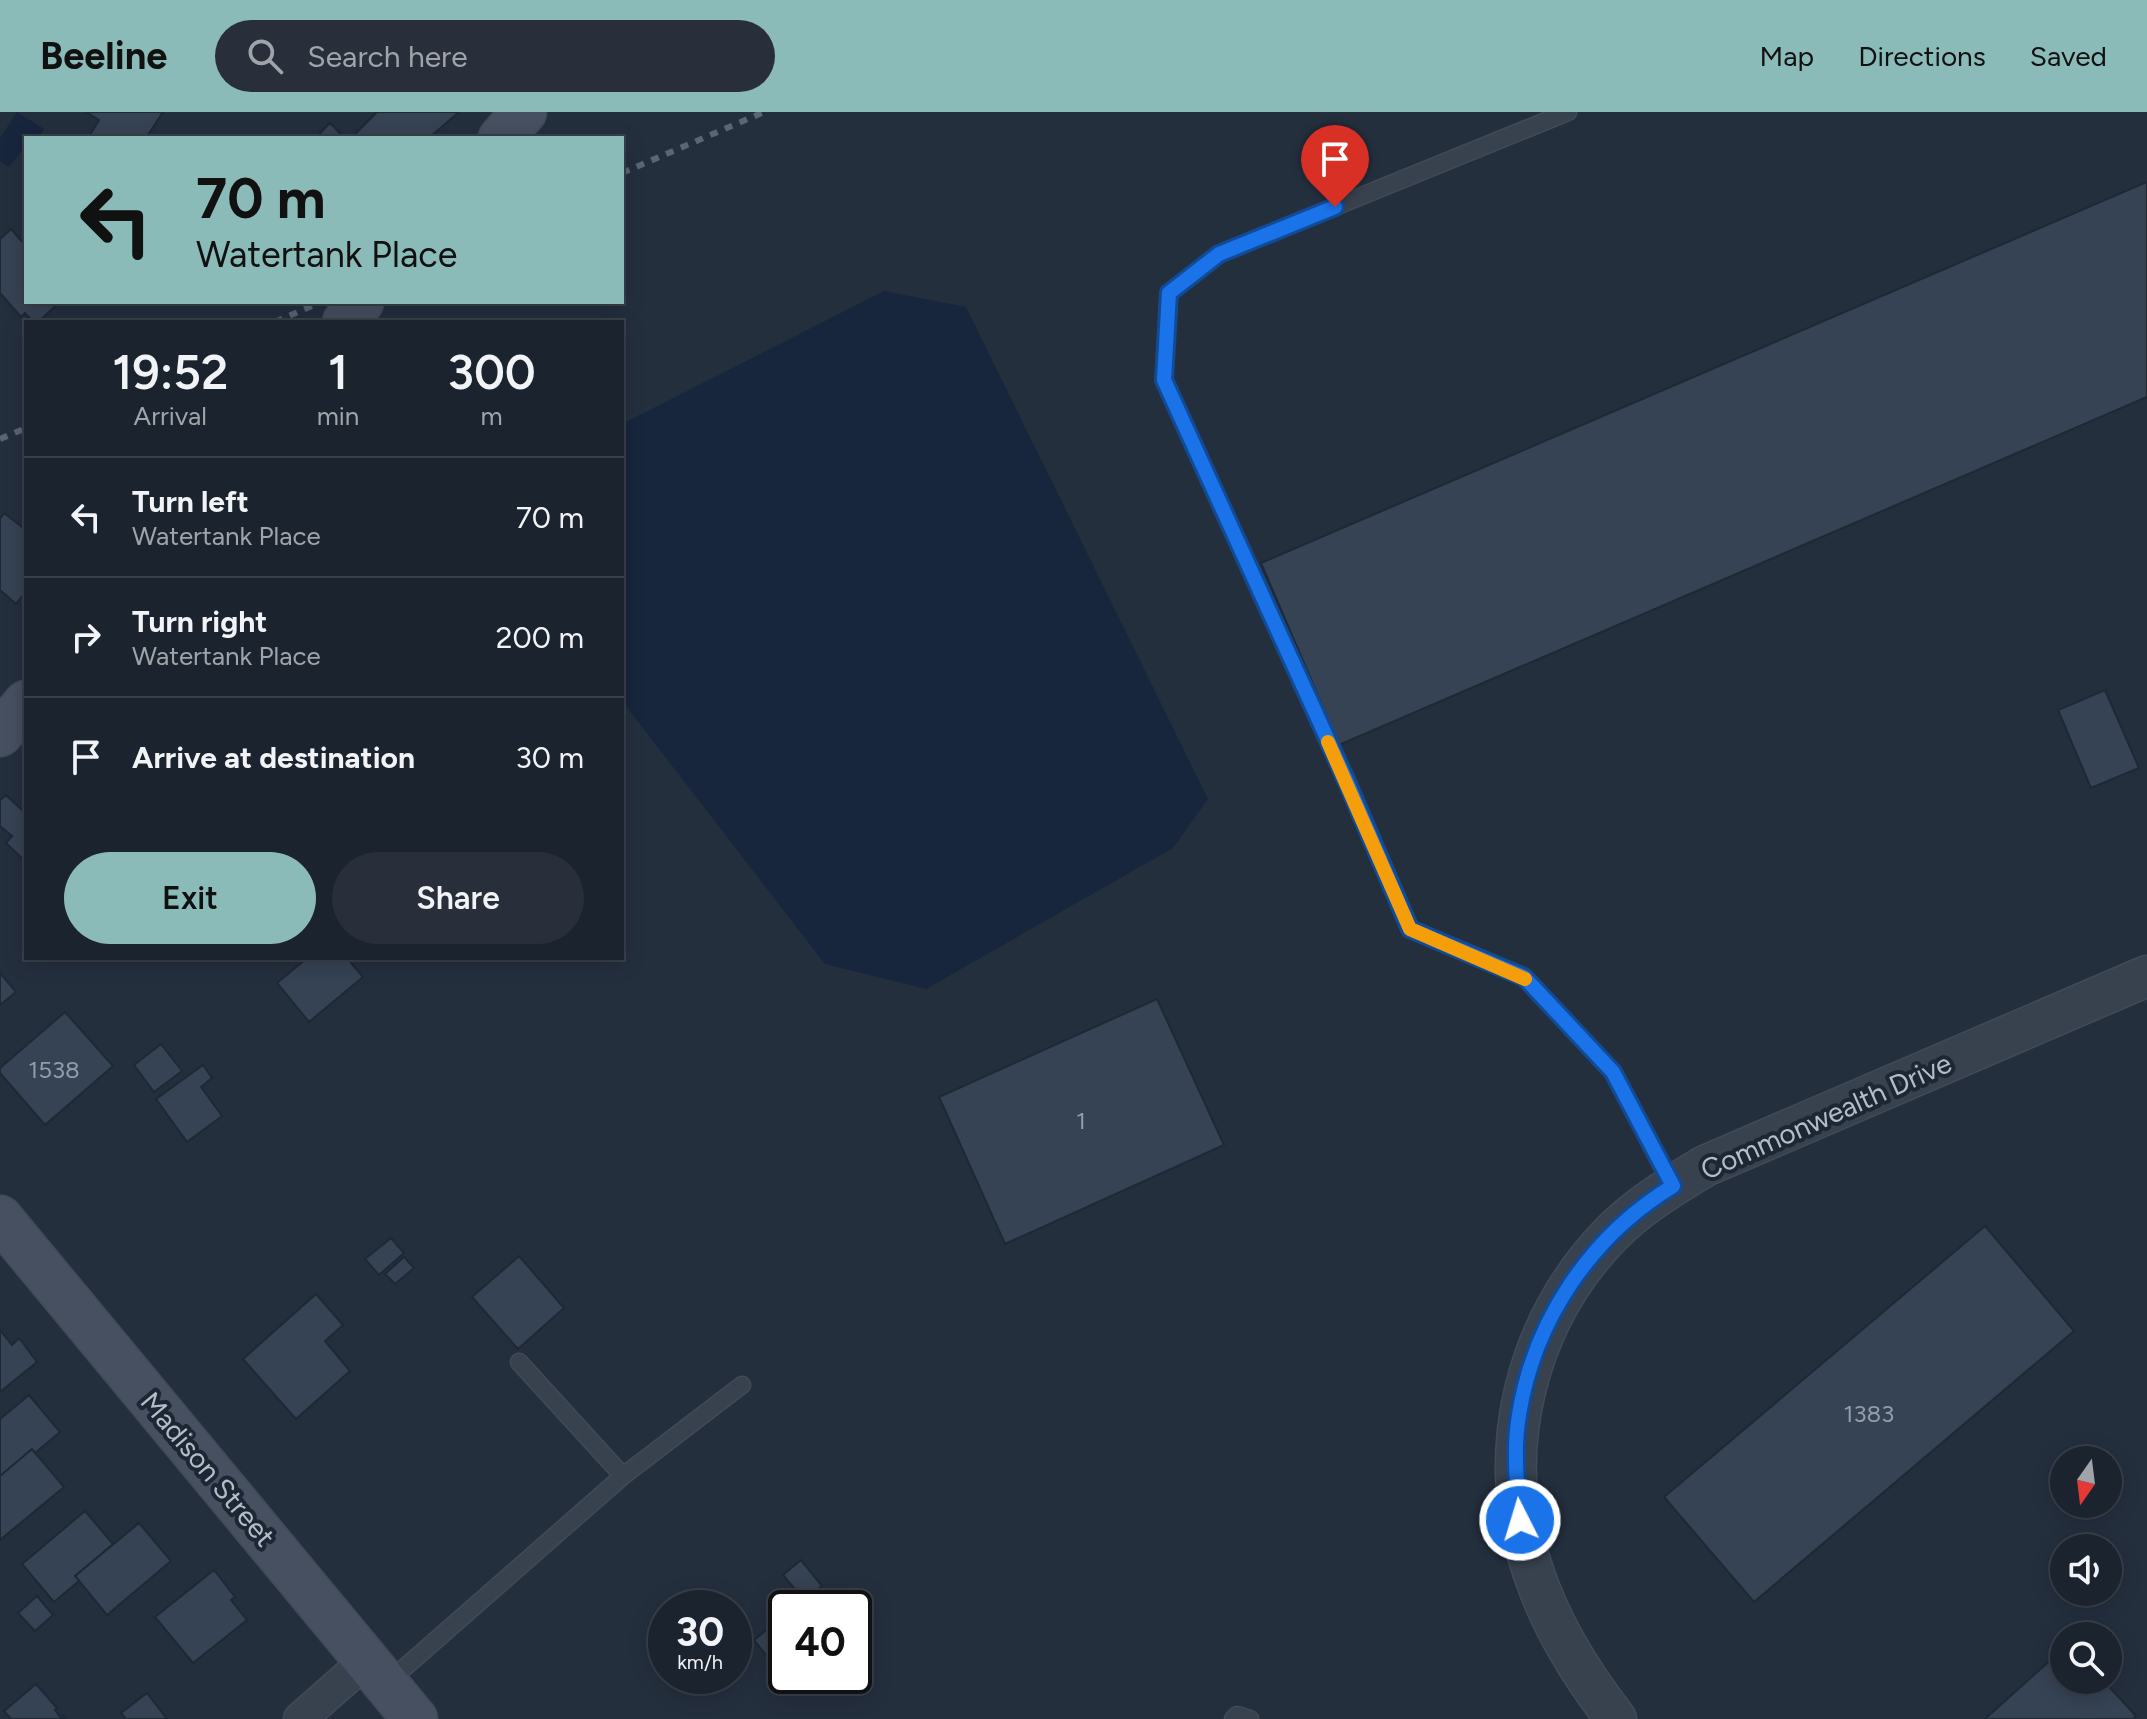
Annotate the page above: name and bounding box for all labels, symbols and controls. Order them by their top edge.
search box [215,20,775,92]
text: Beeline [40,33,167,79]
icon: search [243,34,287,78]
text: Search here [307,38,468,75]
text: Map [1760,39,1814,73]
text: Directions [1858,39,1986,73]
text: Saved [2030,39,2107,73]
pin [1301,125,1369,207]
icon: arrive [1313,137,1357,181]
text: 70 m [196,165,326,232]
icon: left [64,168,168,272]
text: Watertank Place [196,233,457,276]
text: 19:52 [112,343,229,401]
text: 1 [328,343,348,401]
text: 300 [447,343,536,401]
text: Arrival [134,400,207,432]
text: min [317,400,359,432]
text: m [481,400,503,432]
text: Turn left [132,483,249,520]
icon: left [64,495,108,539]
text: 70 m [516,499,584,536]
text: Watertank Place [132,520,321,552]
text: Turn right [132,603,267,640]
icon: right [64,615,108,659]
text: 200 m [496,619,584,656]
text: Watertank Place [132,640,321,672]
icon: arrive [64,735,108,779]
text: Arrive at destination [132,739,415,776]
text: 30 m [516,739,584,776]
button: Exit [64,852,316,944]
button: Share [332,852,584,944]
street label: Commonwealth Drive [1695,1045,1957,1187]
house number: 1538 [28,1055,80,1084]
house number: 1 [1076,1106,1086,1135]
street label: Madison Street [134,1385,282,1553]
house number: 1383 [1844,1399,1894,1428]
north arrow [2050,1446,2122,1518]
map controls [2050,1446,2122,1694]
position arrow [1478,1478,1562,1562]
button: sound [2050,1534,2122,1606]
speed limit sign: 40 [768,1590,872,1694]
text: 30 [676,1608,724,1656]
button: search [2050,1622,2122,1694]
text: km/h [677,1650,723,1674]

